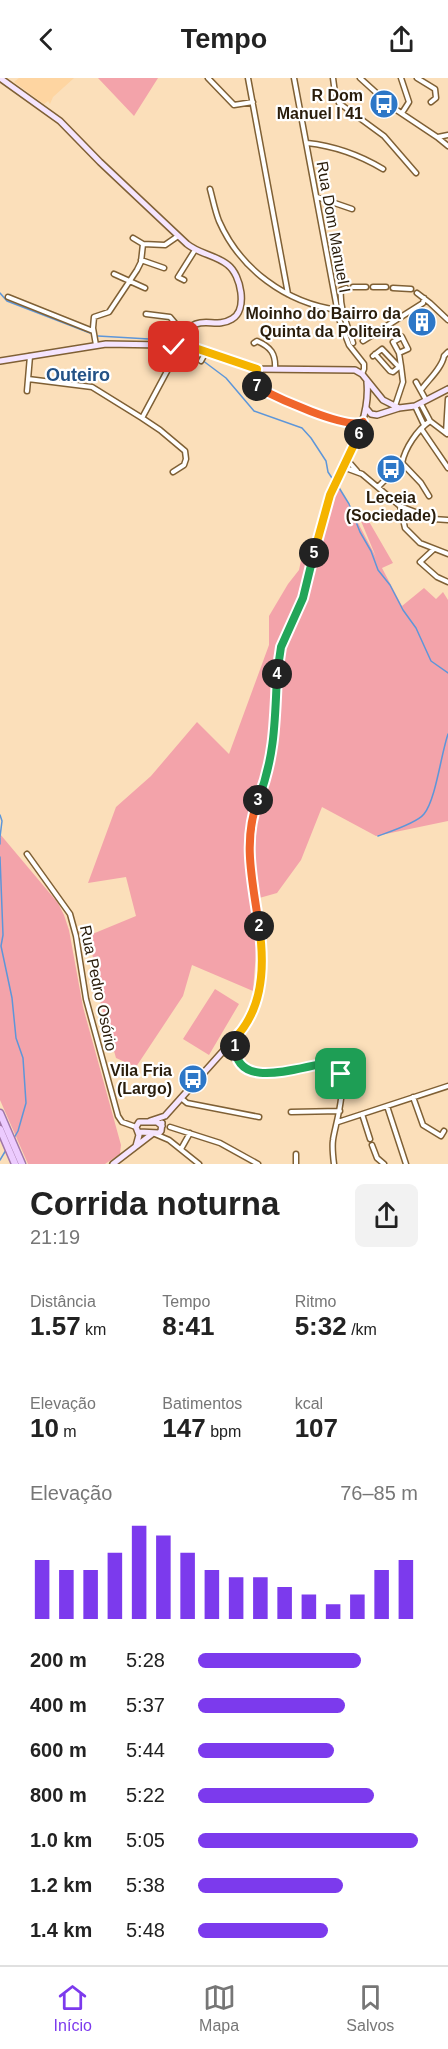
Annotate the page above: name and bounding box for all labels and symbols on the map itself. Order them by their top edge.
place label: R Dom Manuel I 41 [277,87,363,122]
bus stop icon: R Dom Manuel I 41 [368,88,400,120]
street label: Rua Dom Manuel I [314,160,353,294]
place label: Moinho do Bairro da Quinta da Politeira [245,305,401,340]
building icon: Moinho do Bairro da Quinta da Politeira [406,306,438,338]
pin [148,321,199,372]
district label: Outeiro [46,365,110,385]
pin: 7 [242,371,272,401]
pin: 6 [344,419,374,449]
bus stop icon: Leceia (Sociedade) [375,453,407,485]
place label: Leceia (Sociedade) [346,489,436,524]
pin: 5 [299,538,329,568]
pin: 4 [262,659,292,689]
pin: 3 [243,785,273,815]
pin: 2 [244,911,274,941]
street label: Rua Pedro Osório [77,924,120,1053]
pin: 1 [220,1031,250,1061]
pin [315,1048,366,1099]
place label: Vila Fria (Largo) [110,1062,172,1097]
bus stop icon: Vila Fria (Largo) [177,1063,209,1095]

